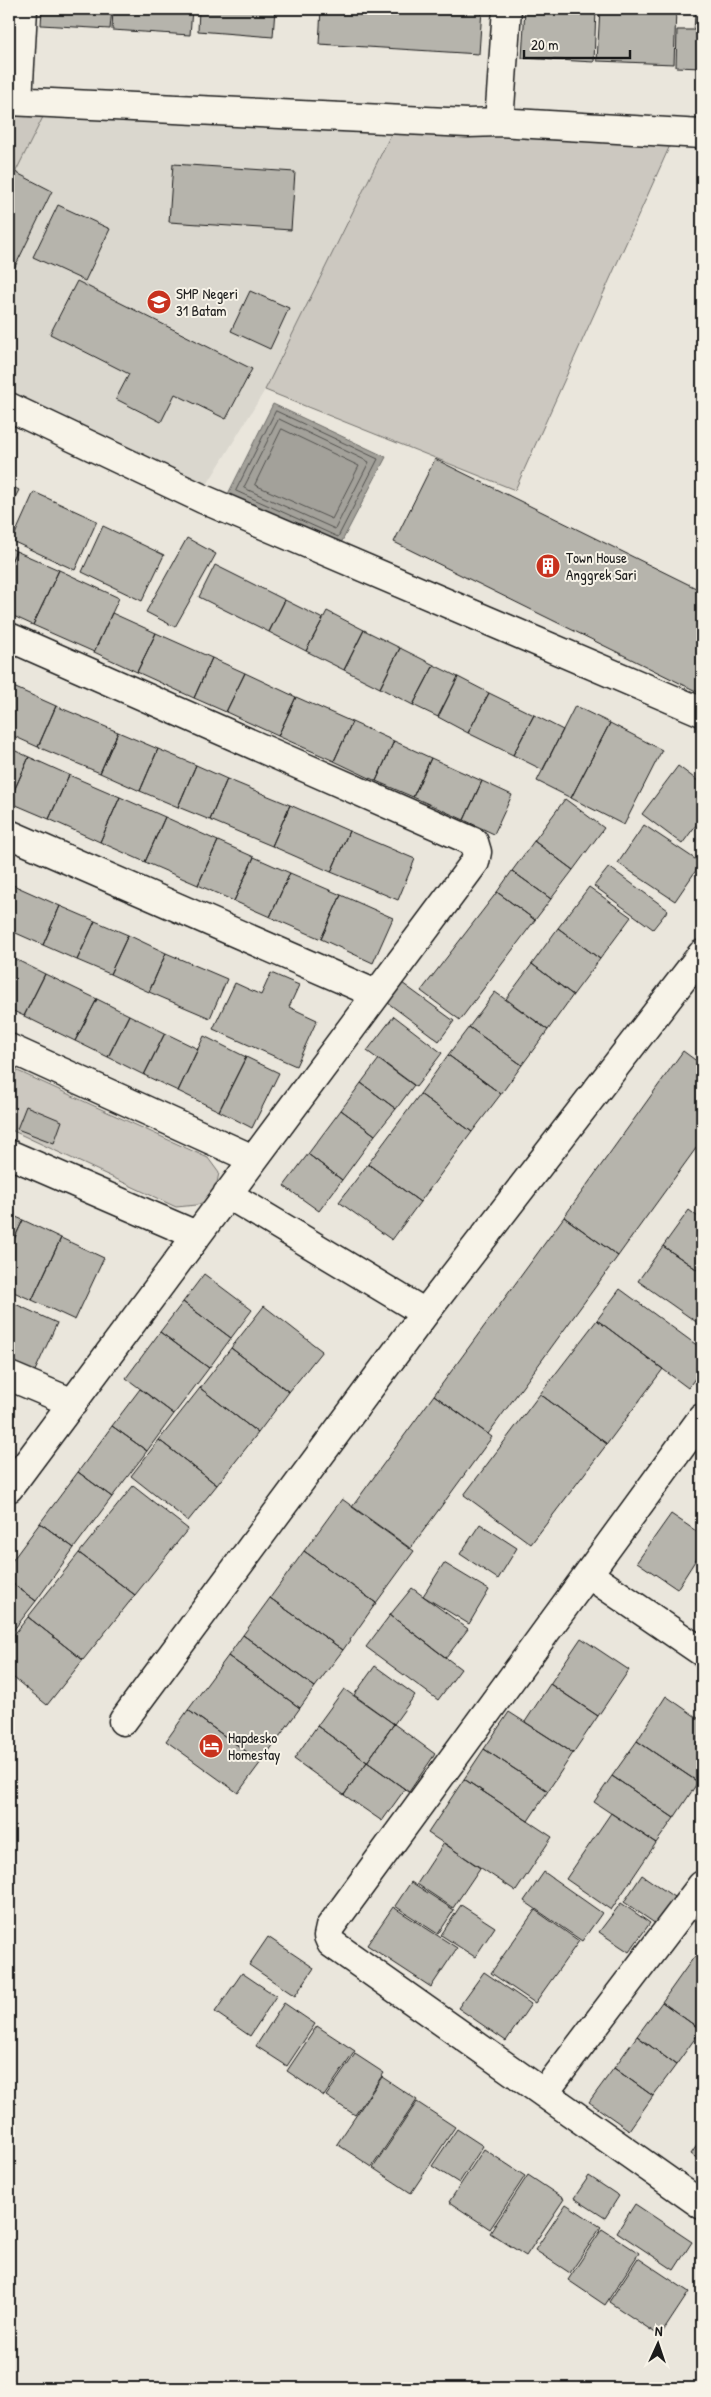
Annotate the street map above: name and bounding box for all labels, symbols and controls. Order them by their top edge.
scale bar [524,28,630,60]
text: 20 m [531,34,558,55]
place label: SMP Negeri 31 Batam [176,283,238,321]
school or university icon: SMP Negeri 31 Batam [146,289,172,315]
place label: Town House Anggrek Sari [566,547,637,585]
building icon: Town House Anggrek Sari [535,553,561,579]
place label: Hapdesko Homestay [228,1727,280,1765]
hotel icon: Hapdesko Homestay [198,1733,224,1759]
north arrow [634,2320,684,2370]
text: N [654,2321,663,2340]

